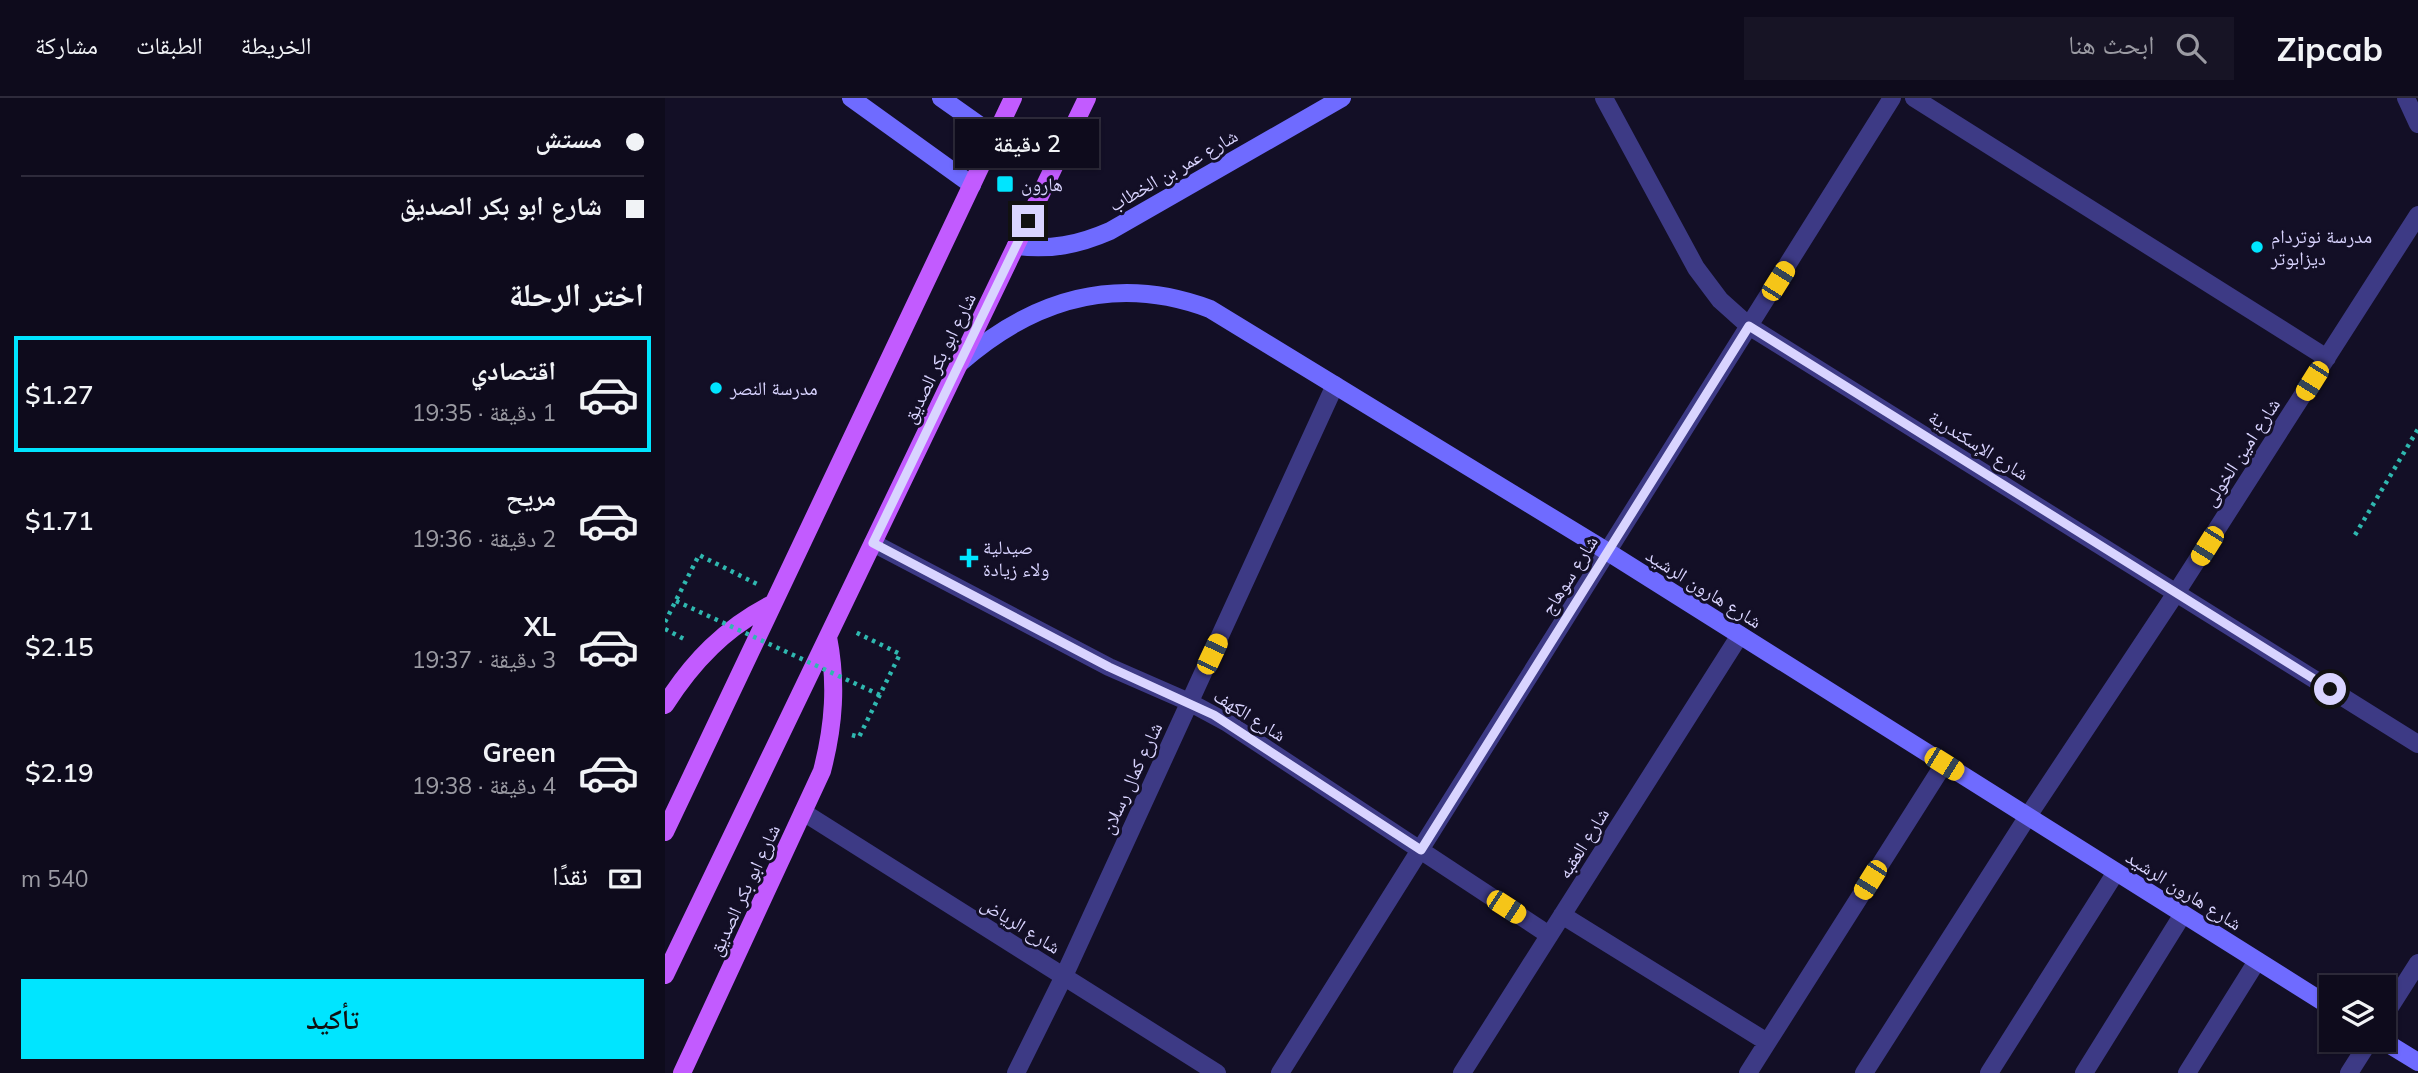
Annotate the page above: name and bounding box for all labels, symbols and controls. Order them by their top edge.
search box [1744,17,2234,80]
text: ابحث هنا [2068,28,2154,61]
text: Zipcab [2276,28,2383,69]
icon: search [2172,29,2210,67]
text: مشاركة [35,30,98,60]
text: الطبقات [136,30,203,60]
text: الخريطة [241,30,311,60]
callout: 2 دقيقة [956,120,1100,169]
text: مستش [535,122,602,155]
street label: شارع عمر بن الخطاب [1104,123,1242,217]
text: 2 دقيقة [993,129,1061,158]
place label: هارون [1021,172,1063,196]
marker: هارون [995,174,1015,194]
text: شارع ابو بكر الصديق [400,189,602,222]
route end [1012,205,1044,237]
place label: مدرسة نوتردام ديزابوتر [2270,224,2372,270]
marker: مدرسة نوتردام ديزابوتر [2249,239,2265,255]
car [1758,258,1799,304]
text: اختر الرحلة [509,274,644,314]
street label: شارع ابو بكر الصديق [897,289,981,427]
text: اقتصادي [471,354,556,387]
car [2292,358,2333,404]
icon: car [577,363,640,426]
place label: مدرسة النصر [729,376,818,400]
text: $1.27 [25,378,94,411]
marker: مدرسة النصر [708,380,724,396]
street label: شارع امين الخولى [2197,393,2285,511]
text: 1 دقيقة · 19:35 [412,398,556,427]
street label: شارع الإسكندرية [1924,405,2034,486]
text: مريح [506,480,556,513]
icon: car [577,489,640,552]
text: $1.71 [25,504,94,537]
car [2187,523,2228,569]
text: 2 دقيقة · 19:36 [412,524,556,553]
street label: شارع سوهاج [1535,531,1603,619]
place label: صيدلية ولاء زيادة [983,535,1049,581]
street label: شارع هارون الرشيد [1641,543,1767,633]
marker: صيدلية ولاء زيادة [961,550,977,566]
text: XL [524,610,556,643]
icon: car [577,615,640,678]
text: $2.15 [25,630,94,663]
car [1194,631,1231,677]
text: 3 دقيقة · 19:37 [412,645,556,674]
route start [2314,673,2346,705]
street label: شارع الكهف [1209,683,1291,747]
street label: شارع كمال رسلان [1095,718,1167,838]
text: Green [483,736,556,769]
icon: car [577,741,640,804]
car [1921,744,1968,784]
text: $2.19 [25,756,94,789]
text: 4 دقيقة · 19:38 [412,771,556,800]
street label: شارع العقبه [1552,803,1614,883]
street label: شارع ابو بكر الصديق [703,820,785,960]
street label: شارع هارون الرشيد [2121,845,2247,935]
car [1850,857,1891,903]
text: نقدًا [552,859,588,892]
icon: cash [606,860,644,898]
text: 540 m [21,864,89,893]
car [1483,887,1530,927]
street label: شارع الرياض [977,891,1065,959]
map controls [2319,975,2396,1052]
button: layers [2319,975,2396,1052]
button: تأكيد [21,979,644,1059]

